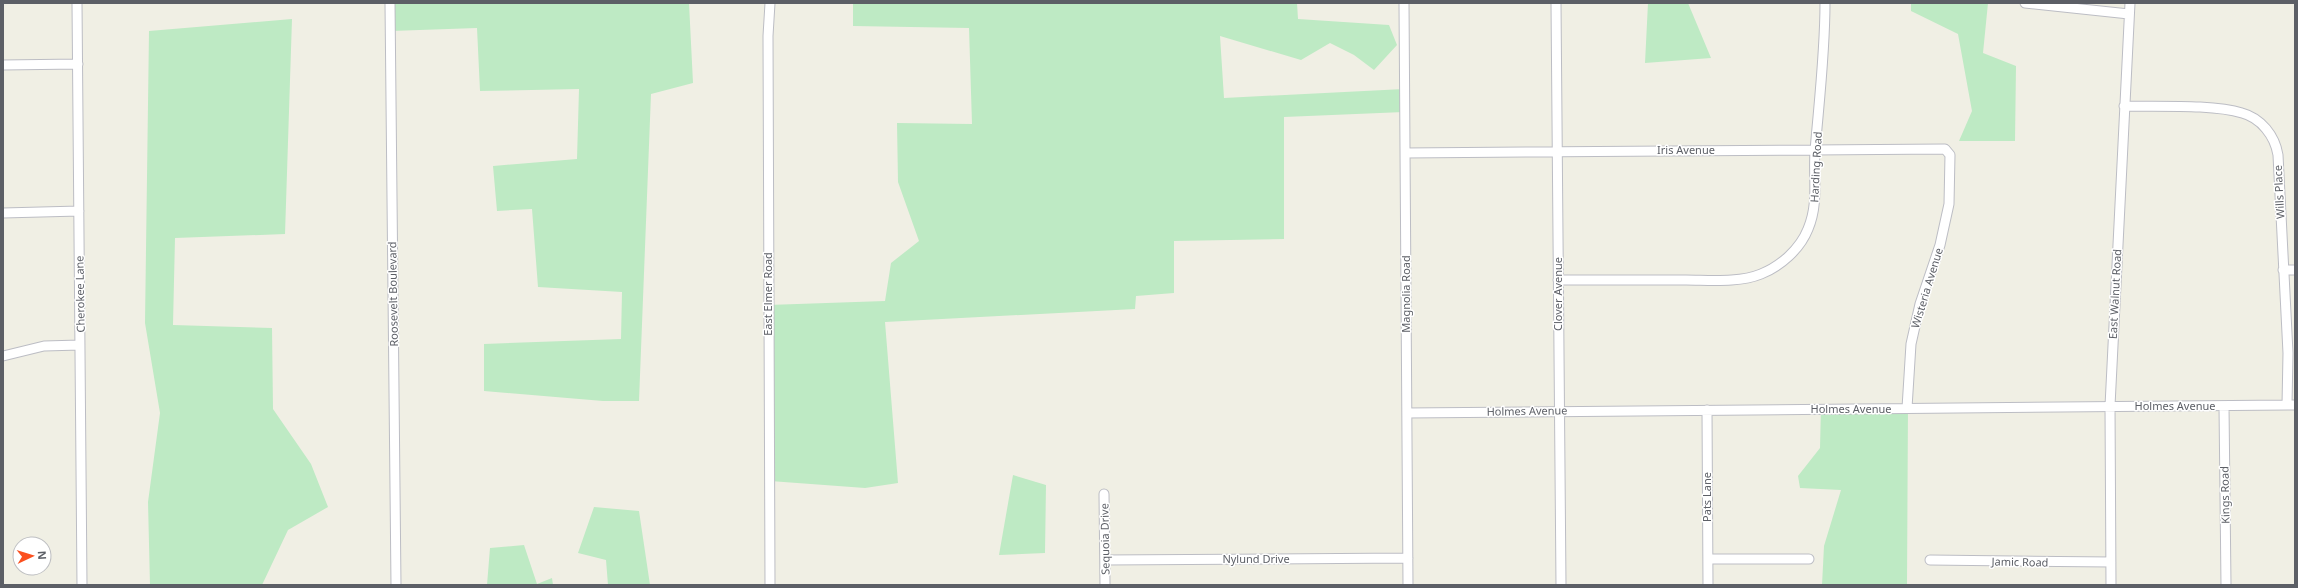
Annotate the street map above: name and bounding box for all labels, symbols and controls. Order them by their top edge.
street label: Harding Road [1806,131,1825,203]
street label: Iris Avenue [1657,142,1715,157]
street label: Wills Place [2270,165,2287,219]
street label: Roosevelt Boulevard [384,241,401,347]
street label: Wisteria Avenue [1907,246,1946,330]
street label: East Walnut Road [2105,249,2124,339]
street label: East Elmer Road [760,252,775,336]
street label: Cherokee Lane [71,255,88,333]
street label: Magnolia Road [1398,255,1413,333]
street label: Clover Avenue [1550,257,1565,331]
street label: Holmes Avenue [2135,398,2215,413]
street label: Holmes Avenue [1811,401,1891,416]
street label: Holmes Avenue [1486,402,1568,419]
street label: Kings Road [2216,466,2233,524]
street label: Pats Lane [1699,472,1714,522]
street label: Sequoia Drive [1096,503,1113,575]
north arrow [12,536,52,576]
text: N [35,550,50,560]
street label: Nylund Drive [1222,551,1290,566]
street label: Jamic Road [1990,553,2049,569]

